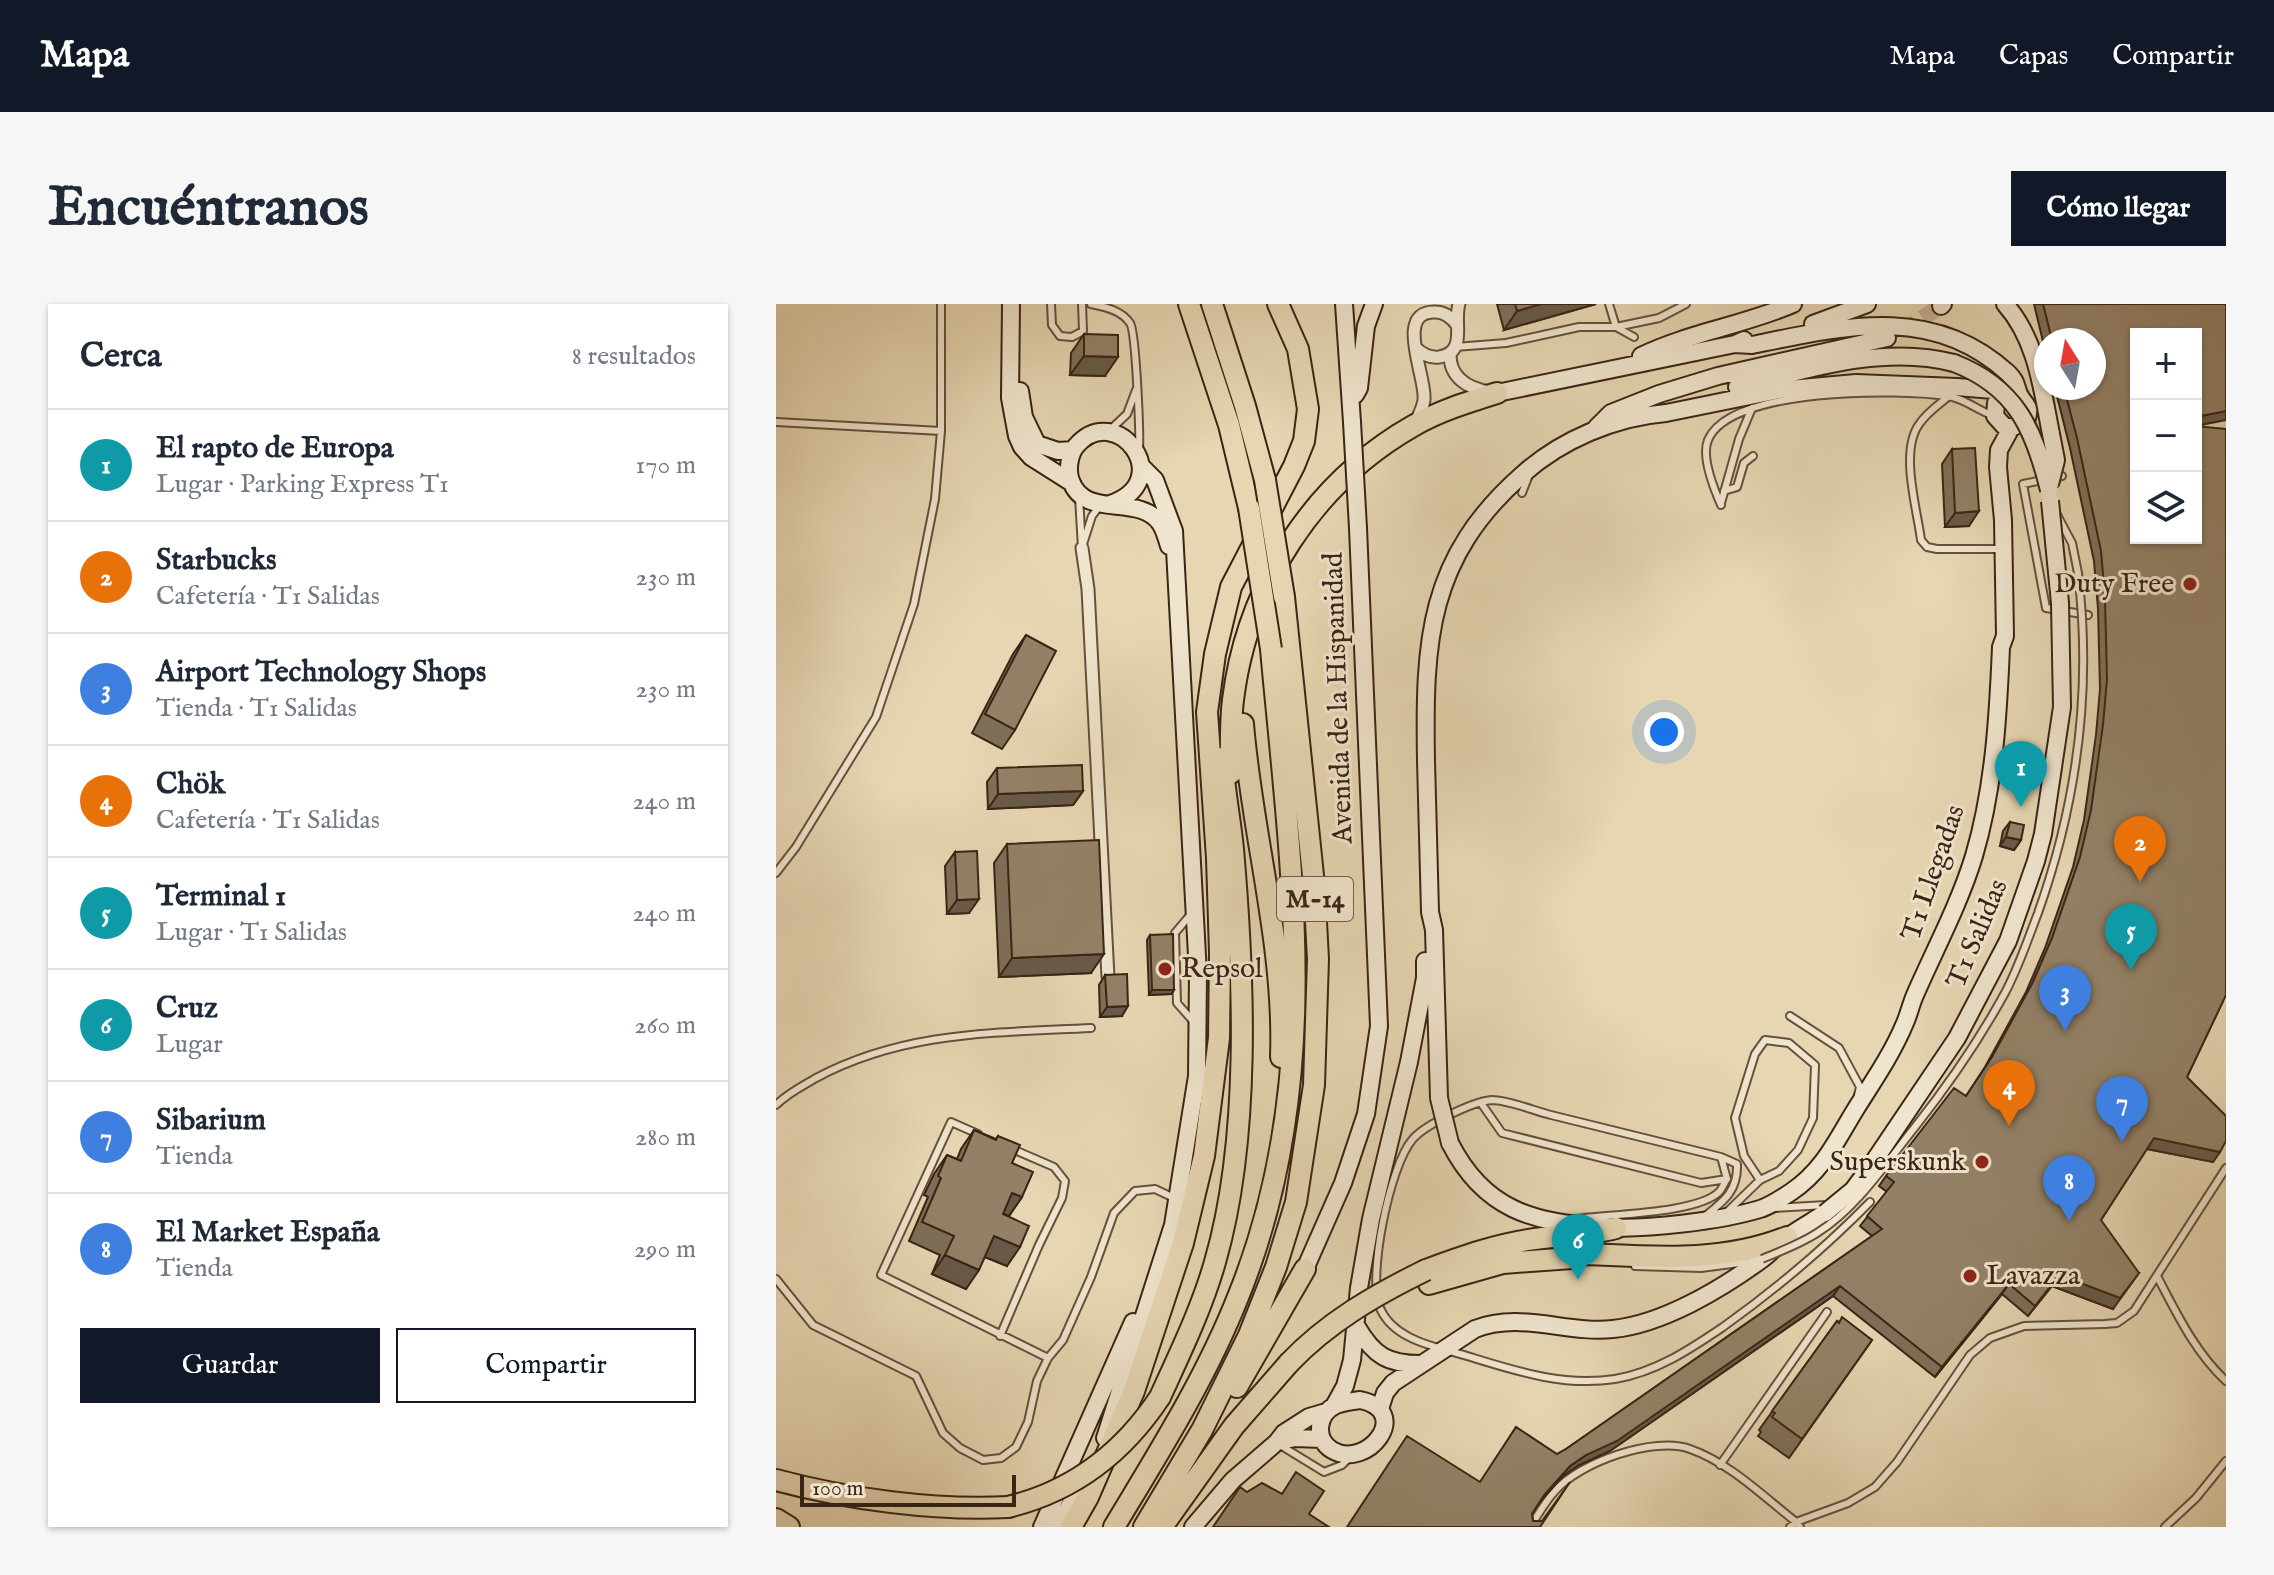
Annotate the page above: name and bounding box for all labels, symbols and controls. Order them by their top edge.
text: Mapa [40,32,129,80]
text: Mapa [1889,39,1955,74]
text: Capas [1999,39,2068,74]
text: Compartir [2112,39,2234,74]
button: Cómo llegar [2011,171,2226,246]
text: Encuéntranos [48,173,369,244]
north arrow [2034,328,2106,400]
map controls [2130,328,2202,544]
button: + [2130,328,2202,400]
text: Cerca [80,335,162,378]
text: 8 resultados [572,340,696,373]
button: − [2130,400,2202,472]
text: El rapto de Europa [156,430,394,468]
text: 1 [101,449,111,482]
text: 170 m [636,449,696,482]
text: Lugar · Parking Express T1 [156,468,449,501]
button: layers [2130,472,2202,544]
text: Starbucks [156,542,277,580]
street label: Avenida de la Hispanidad [1316,552,1362,845]
text: 2 [100,561,112,594]
text: 230 m [636,561,696,594]
place label: Duty Free [2054,567,2174,602]
marker: Duty Free [2181,575,2199,593]
text: Cafetería · T1 Salidas [156,580,380,613]
text: Airport Technology Shops [156,654,486,692]
text: 3 [101,673,111,706]
text: 230 m [636,673,696,706]
text: Tienda · T1 Salidas [156,692,357,725]
your location [1644,712,1684,752]
pin: 1 [1995,741,2047,807]
text: Chök [156,766,225,804]
text: 4 [100,785,112,818]
text: 240 m [633,785,696,818]
street label: T1 Llegadas [1894,800,1974,946]
text: Cafetería · T1 Salidas [156,804,380,837]
pin: 2 [2114,816,2166,882]
street label: T1 Salidas [1939,874,2017,994]
road number: M-14 [1277,877,1353,921]
text: Terminal 1 [156,878,286,916]
text: 5 [101,897,111,930]
text: 240 m [633,897,696,930]
pin: 5 [2105,904,2157,970]
text: Lugar · T1 Salidas [156,916,347,949]
place label: Repsol [1181,952,1263,987]
marker: Repsol [1156,960,1174,978]
pin: 3 [2039,965,2091,1031]
text: Cruz [156,990,218,1028]
text: 6 [101,1009,111,1042]
text: 260 m [634,1009,696,1042]
text: Lugar [156,1028,223,1061]
pin: 4 [1983,1060,2035,1126]
pin: 7 [2096,1076,2148,1142]
text: Sibarium [156,1102,266,1140]
text: 7 [100,1121,112,1154]
text: 280 m [635,1121,696,1154]
text: Tienda [156,1140,233,1173]
place label: Superskunk [1830,1145,1967,1180]
marker: Superskunk [1973,1153,1991,1171]
pin: 8 [2043,1155,2095,1221]
text: El Market España [156,1214,380,1252]
pin: 6 [1552,1214,1604,1280]
text: 8 [101,1233,111,1266]
text: 290 m [634,1233,696,1266]
text: Tienda [156,1252,233,1285]
place label: Lavazza [1986,1259,2081,1294]
marker: Lavazza [1961,1267,1979,1285]
button: Guardar [80,1328,380,1403]
button: Compartir [396,1328,696,1403]
scale bar [800,1471,1016,1507]
text: 100 m [812,1475,864,1503]

